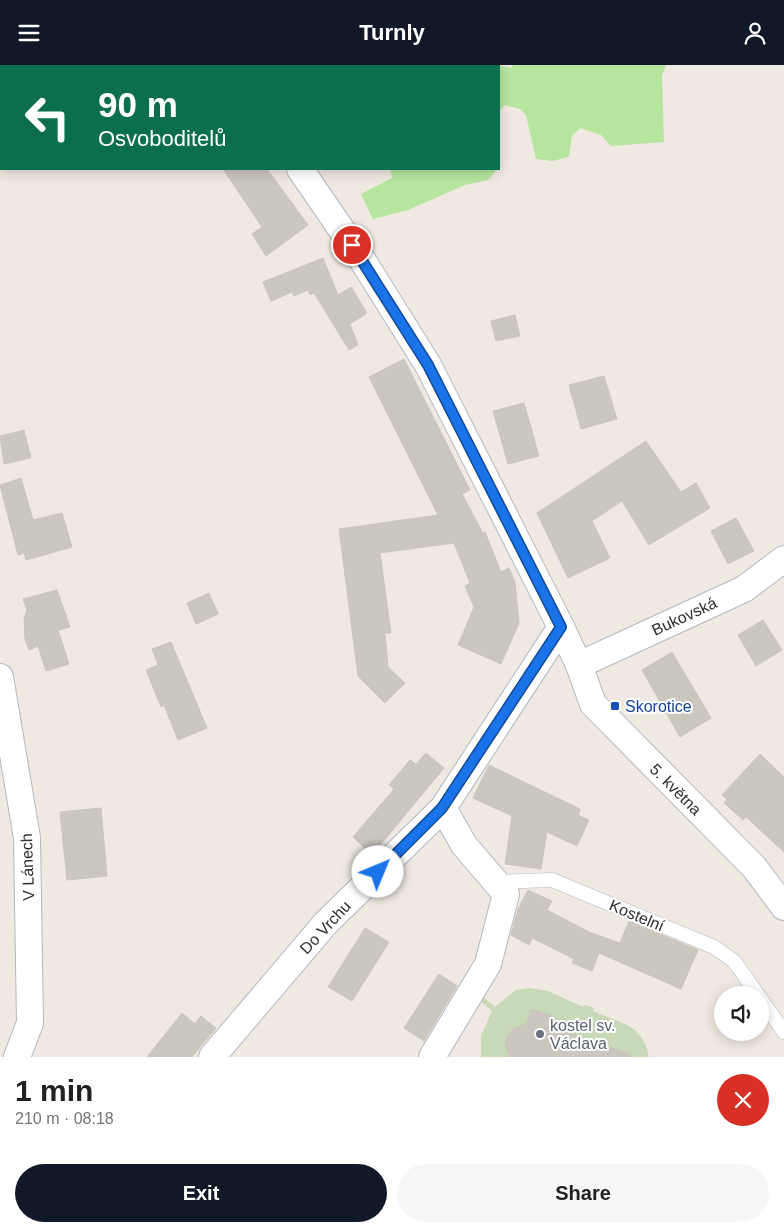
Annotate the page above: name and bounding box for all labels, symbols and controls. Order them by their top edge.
icon: menu [15,19,43,47]
icon: person [741,19,769,47]
text: Turnly [359,20,425,45]
icon: left [15,85,80,150]
text: 90 m [98,85,178,124]
text: Osvoboditelů [98,126,226,151]
pin [331,224,373,266]
icon: arrive [338,231,366,259]
street label: Bukovská [649,594,719,639]
place label: Skorotice [625,698,692,715]
marker: Skorotice [609,700,621,712]
street label: 5. května [647,760,705,818]
street label: V Lánech [18,833,37,901]
position arrow [351,845,403,897]
street label: Kostelní [607,896,667,935]
street label: Do Vrchu [297,897,354,957]
map controls [714,986,769,1041]
button: sound [714,986,769,1041]
place label: kostel sv. Václava [550,1017,616,1052]
marker: kostel sv. Václava [534,1028,546,1040]
text: 1 min [15,1074,93,1107]
button: close [717,1074,769,1126]
text: 210 m · 08:18 [15,1110,114,1127]
button: Exit [15,1164,387,1222]
button: Share [397,1164,769,1222]

